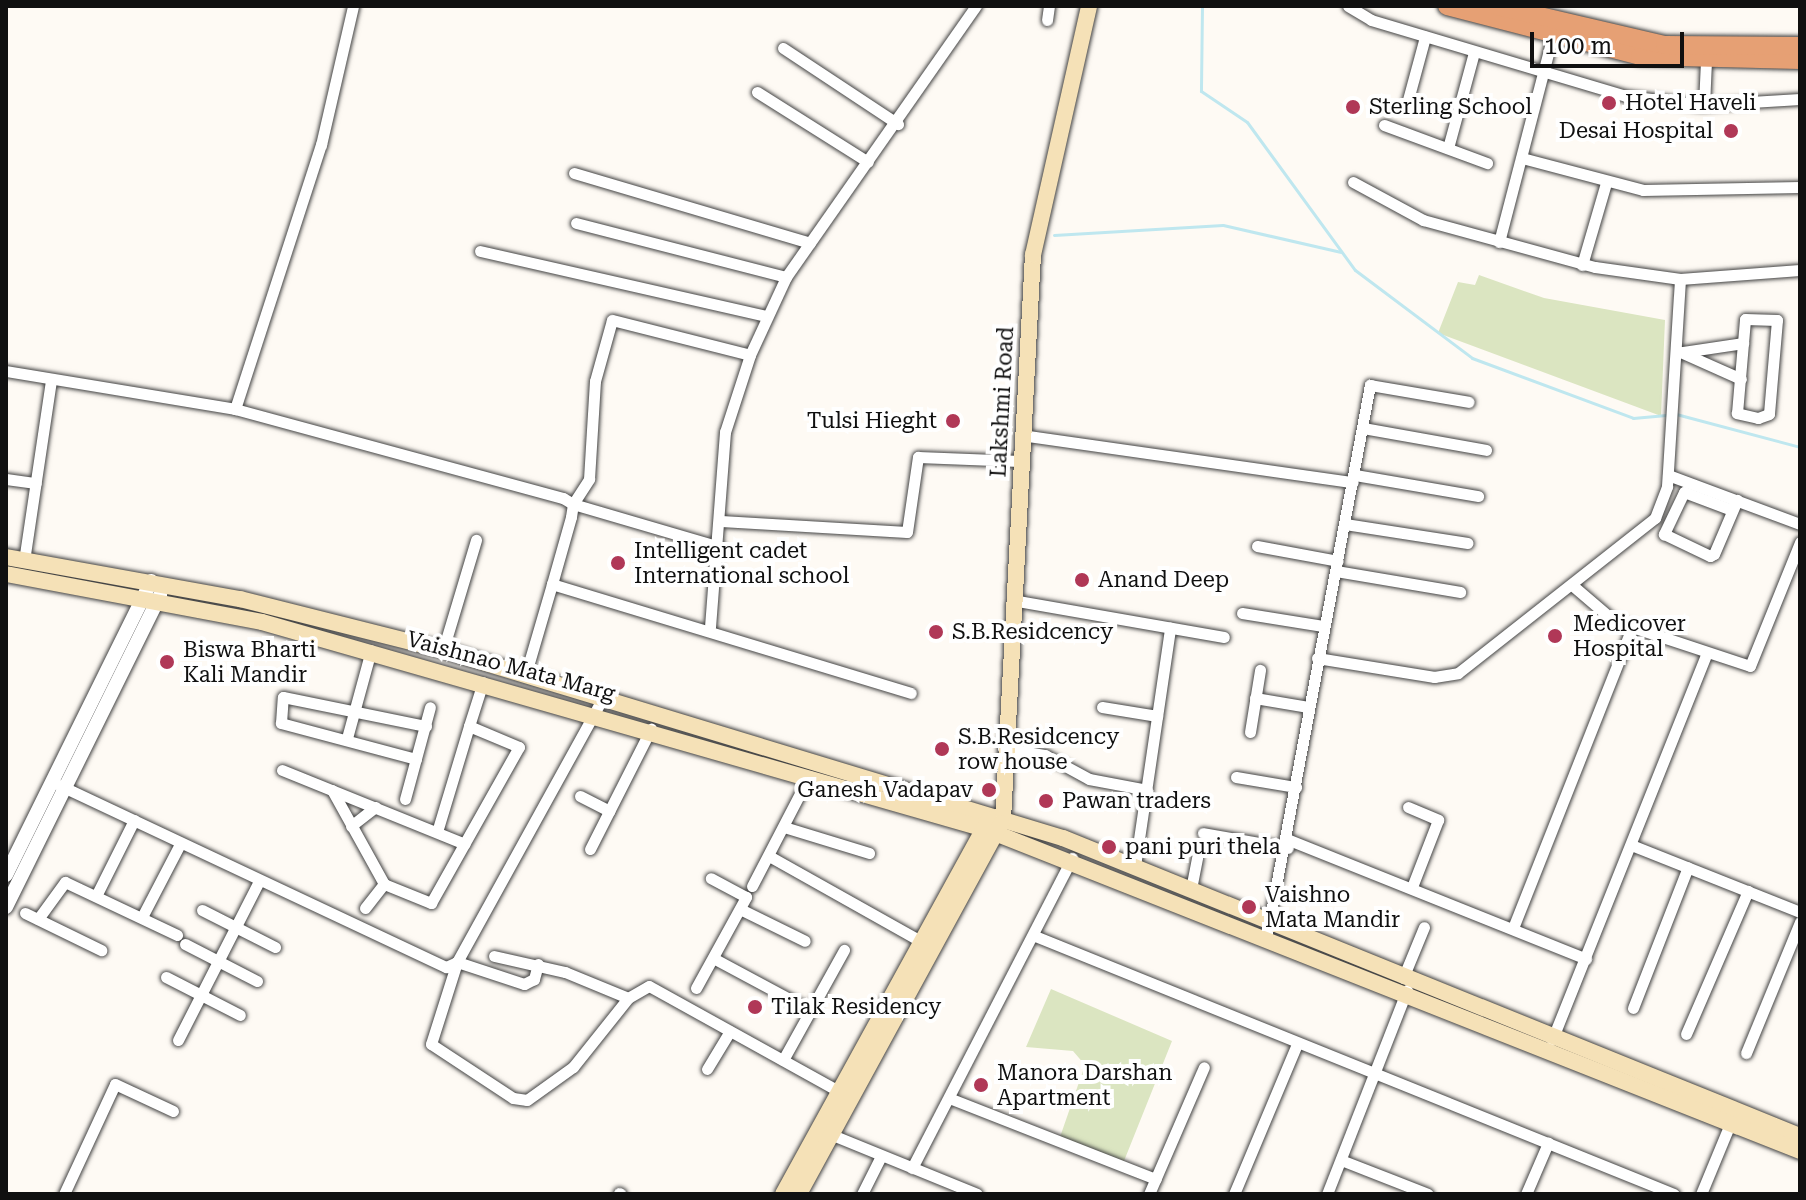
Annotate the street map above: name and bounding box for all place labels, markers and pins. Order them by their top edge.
place label: Hotel Haveli [1625,90,1756,116]
place label: Sterling School [1369,94,1532,120]
marker: Hotel Haveli [1600,94,1618,112]
marker: Sterling School [1344,98,1362,116]
place label: Desai Hospital [1559,118,1713,144]
marker: Desai Hospital [1720,120,1742,142]
place label: Tulsi Hieght [807,408,937,434]
marker: Tulsi Hieght [944,412,962,430]
place label: Intelligent cadet International school [634,537,849,588]
marker: Intelligent cadet International school [609,554,627,572]
place label: Anand Deep [1098,567,1229,593]
marker: Anand Deep [1073,571,1091,589]
place label: Medicover Hospital [1573,610,1686,662]
place label: S.B.Residcency [952,619,1113,645]
marker: S.B.Residcency [927,623,945,641]
marker: Medicover Hospital [1544,625,1566,647]
place label: Biswa Bharti Kali Mandir [183,636,316,688]
marker: Biswa Bharti Kali Mandir [158,653,176,671]
place label: S.B.Residcency row house [958,723,1119,774]
marker: S.B.Residcency row house [933,740,951,758]
place label: Ganesh Vadapav [797,777,973,803]
marker: Ganesh Vadapav [980,781,998,799]
place label: Pawan traders [1062,788,1211,814]
marker: Pawan traders [1037,792,1055,810]
place label: pani puri thela [1125,834,1281,860]
marker: pani puri thela [1100,838,1118,856]
place label: Vaishno Mata Mandir [1265,881,1400,932]
marker: Vaishno Mata Mandir [1240,898,1258,916]
place label: Tilak Residency [771,994,941,1020]
marker: Tilak Residency [746,998,764,1016]
place label: Manora Darshan Apartment [997,1059,1172,1110]
marker: Manora Darshan Apartment [972,1076,990,1094]

